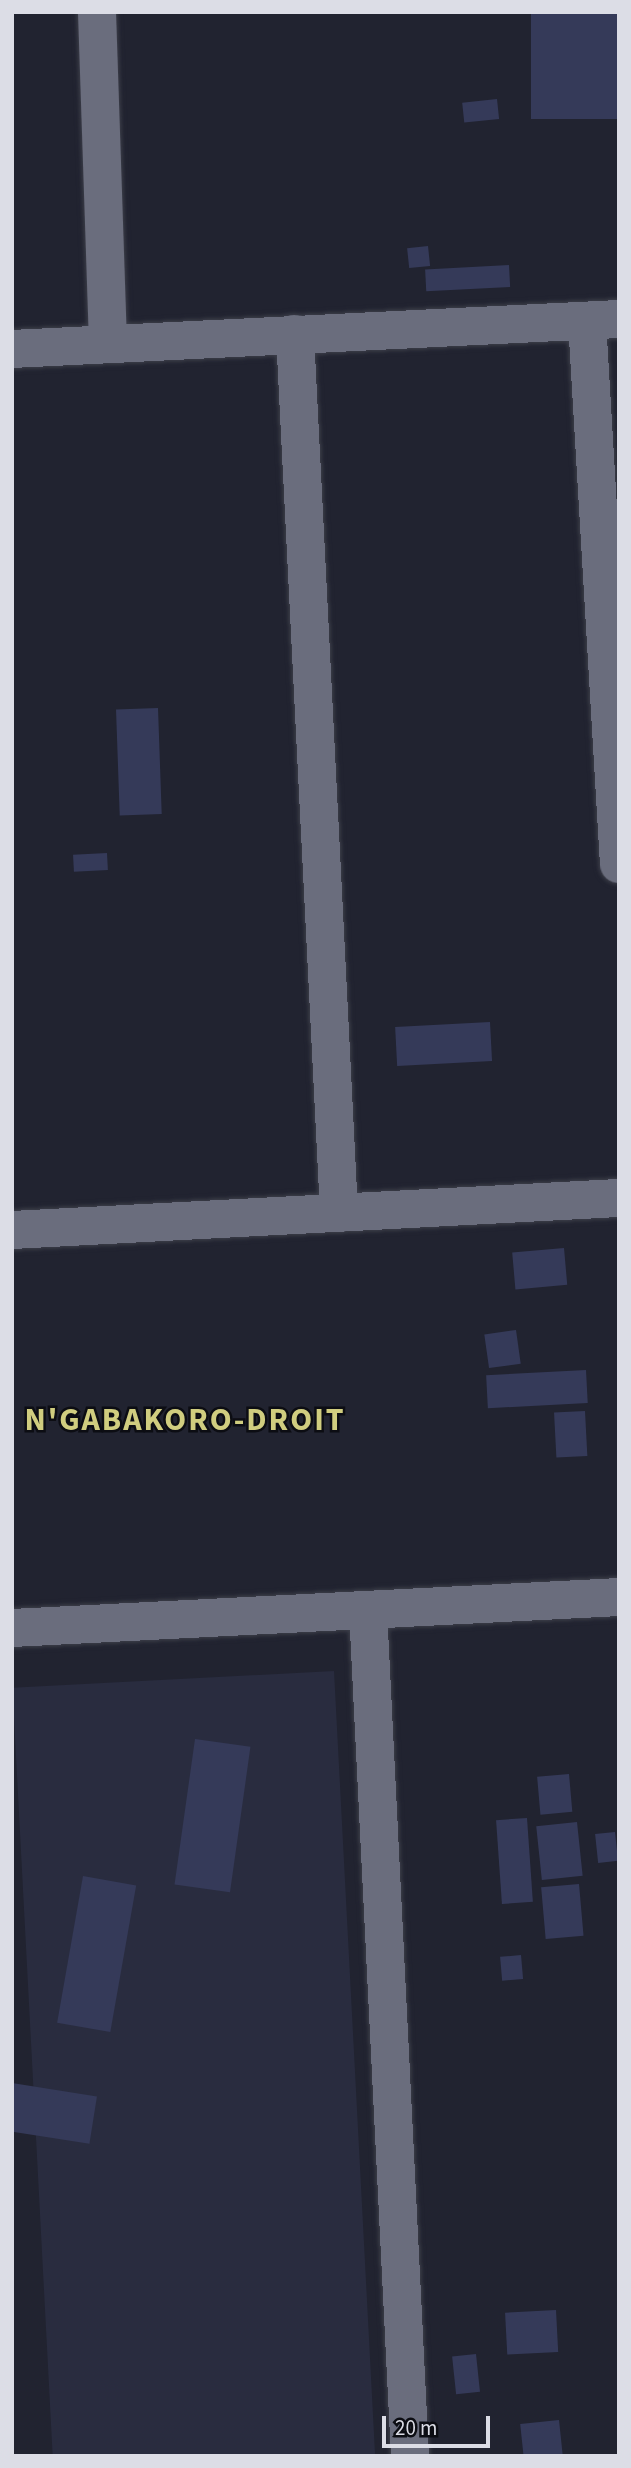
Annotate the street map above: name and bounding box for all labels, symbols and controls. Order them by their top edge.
district label: N'GABAKORO-DROIT [26,1401,344,1439]
scale bar [386,2402,494,2446]
text: 20 m [395,2413,437,2443]

